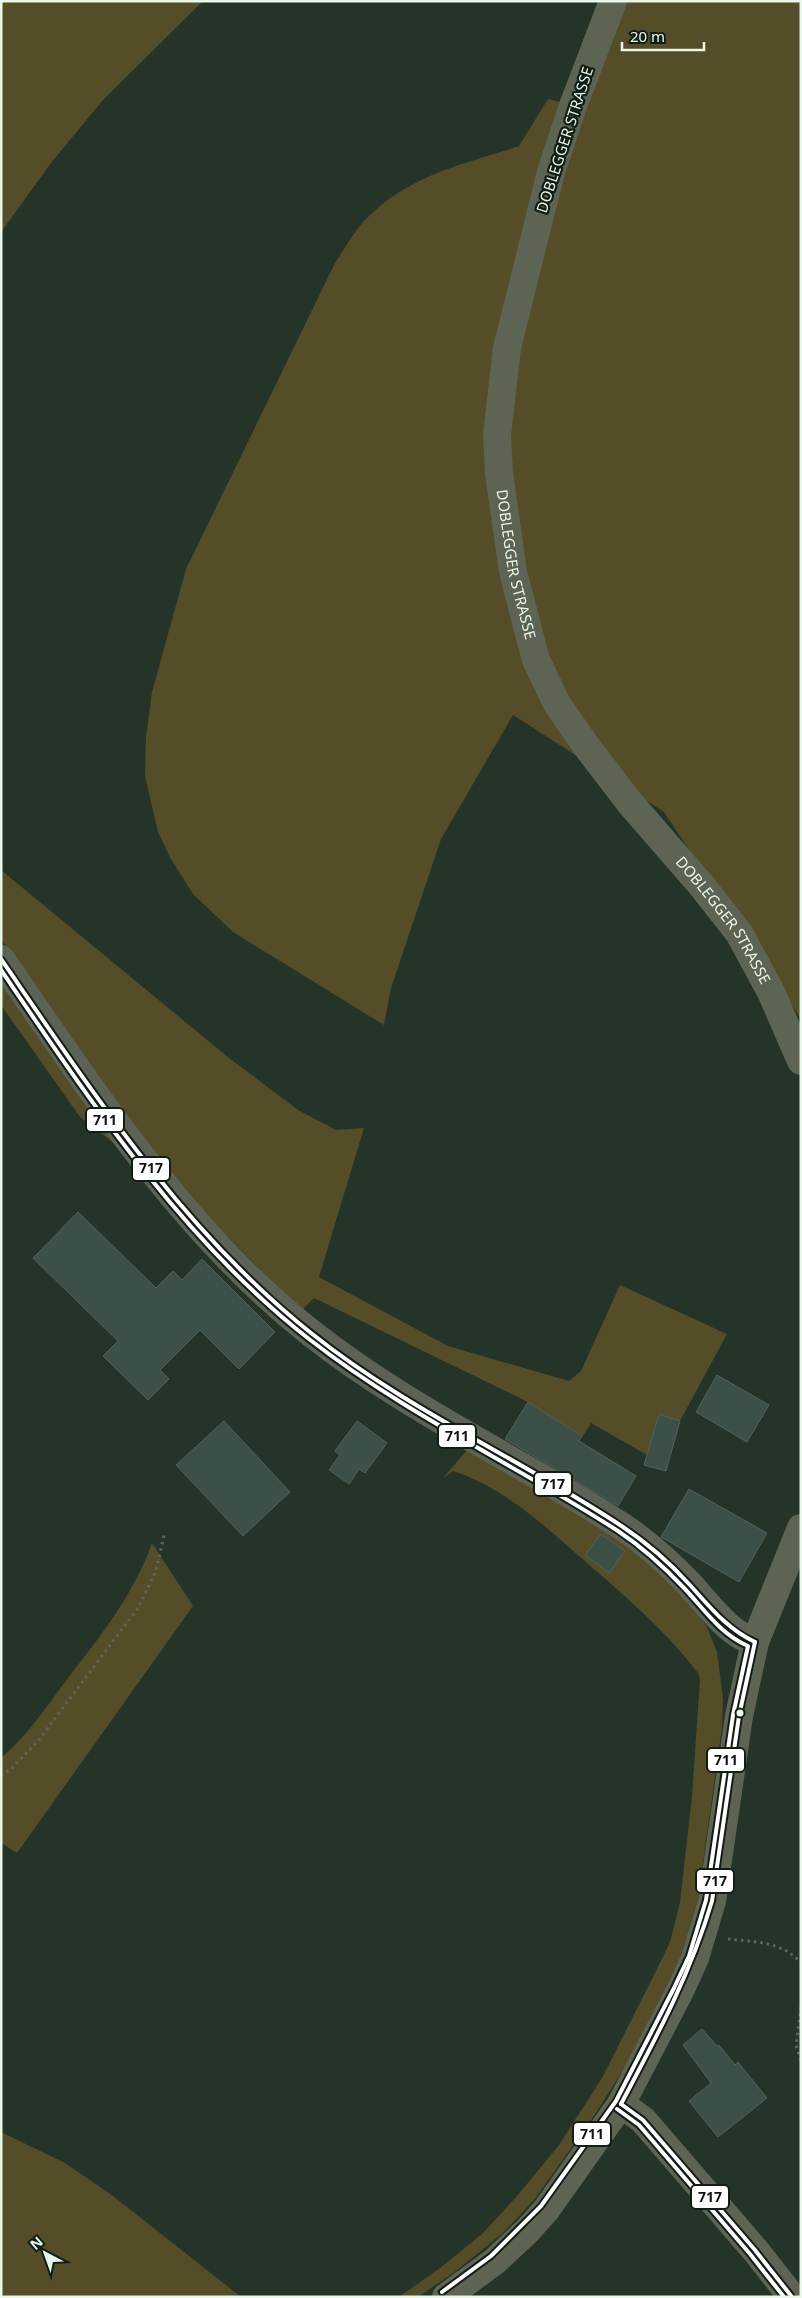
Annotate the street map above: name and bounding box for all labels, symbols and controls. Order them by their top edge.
scale bar [622,20,704,52]
text: 20 m [630,26,665,46]
street label: DOBLEGGER STRASSE [531,64,597,215]
street label: DOBLEGGER STRASSE [492,488,541,641]
street label: DOBLEGGER STRASSE [672,852,776,987]
line badge: 711 [86,1108,124,1132]
text: 711 [93,1110,117,1129]
line badge: 717 [132,1157,170,1181]
text: 717 [139,1158,163,1177]
line badge: 711 [438,1424,476,1448]
text: 711 [445,1426,469,1445]
line badge: 717 [534,1472,572,1496]
text: 717 [541,1474,565,1493]
unlabelled marker [735,1708,745,1718]
line badge: 711 [707,1748,745,1772]
text: 711 [714,1750,738,1769]
line badge: 717 [696,1869,734,1893]
text: 717 [703,1871,727,1890]
line badge: 711 [573,2122,611,2146]
text: 711 [580,2124,604,2143]
line badge: 717 [691,2185,729,2209]
text: 717 [698,2187,722,2206]
north arrow [20,2228,70,2278]
text: N [26,2232,47,2254]

